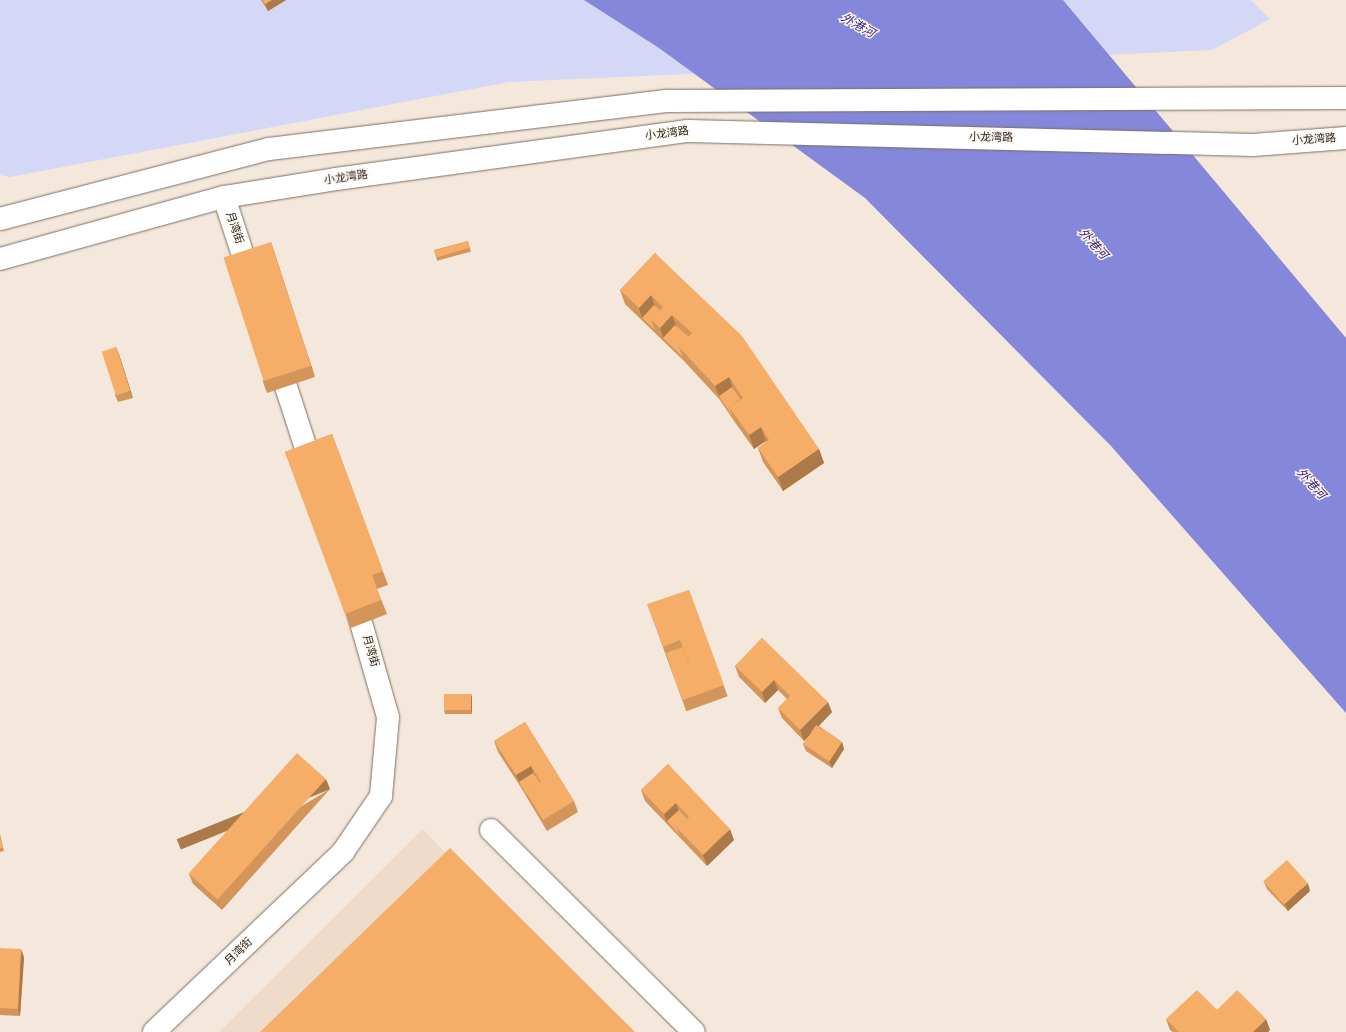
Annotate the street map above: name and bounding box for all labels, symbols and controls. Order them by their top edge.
water label: 外港河 [838,12,876,42]
street label: 小龙湾路 [644,125,690,143]
street label: 小龙湾路 [969,131,1013,145]
street label: 小龙湾路 [1292,132,1336,148]
street label: 小龙湾路 [323,168,369,188]
street label: 月湾街 [223,210,245,246]
water label: 外港河 [1075,227,1109,263]
water label: 外港河 [1293,467,1327,503]
street label: 月湾街 [359,633,381,669]
street label: 月湾街 [223,936,255,968]

